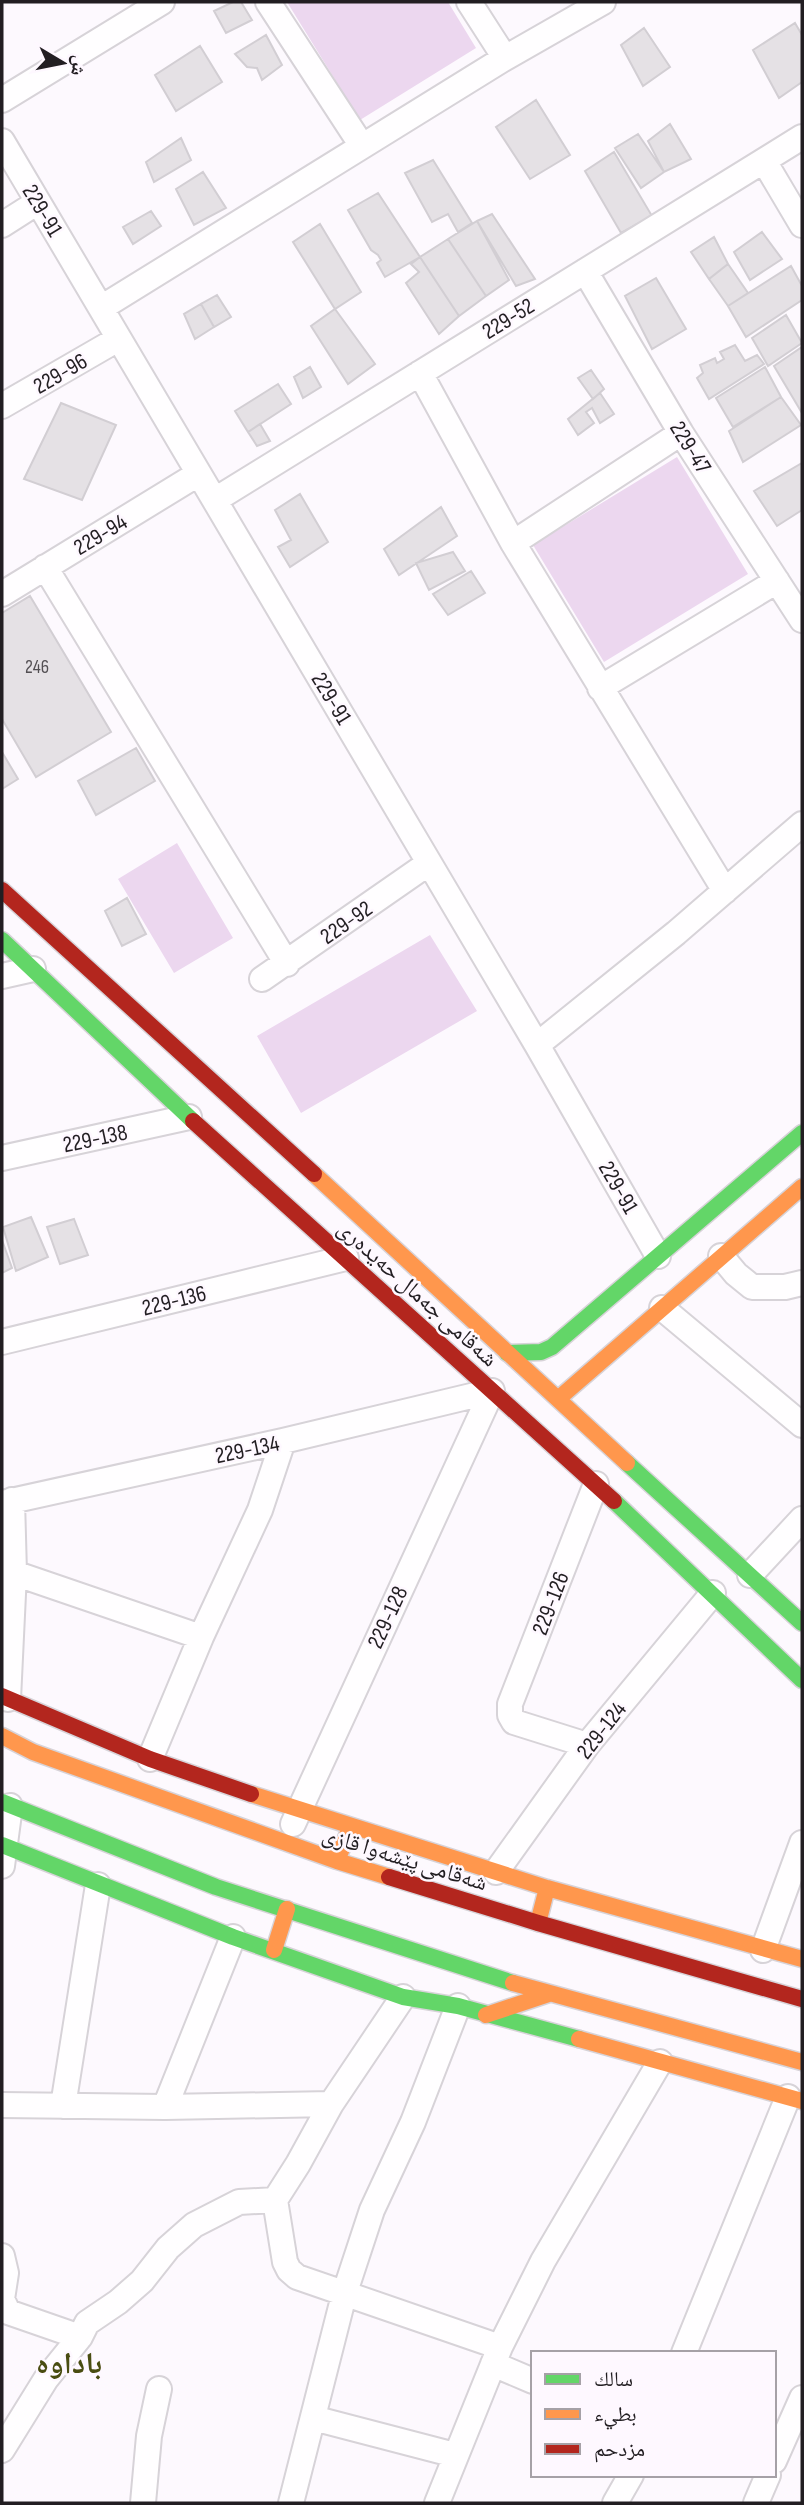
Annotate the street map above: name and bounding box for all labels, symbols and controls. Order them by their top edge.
north arrow [28,28,98,98]
text: ش [65,54,91,78]
street label: 229-91 [16,179,69,242]
street label: 229-52 [477,292,540,346]
street label: 229-96 [28,347,93,400]
street label: 229-47 [663,416,717,479]
street label: 229-94 [69,508,133,562]
house number: 246 [25,656,49,679]
street label: 229-91 [305,667,358,730]
street label: 229-92 [315,895,378,951]
street label: 229-138 [60,1118,130,1159]
street label: 229-91 [592,1156,644,1219]
street label: شەقامی جەمال حەیدەری [331,1214,503,1373]
street label: 229-136 [139,1279,209,1322]
street label: 229-134 [213,1429,282,1470]
street label: 229-126 [526,1568,576,1639]
street label: 229-128 [361,1582,414,1653]
street label: 229-124 [571,1696,633,1765]
street label: شەقامی پێشەوا قازی [319,1821,491,1897]
district label: باداوە [36,2346,102,2382]
legend [531,2351,776,2477]
text: سالك [594,2367,633,2392]
text: بطيء [594,2402,637,2430]
text: مزدحم [594,2437,645,2463]

